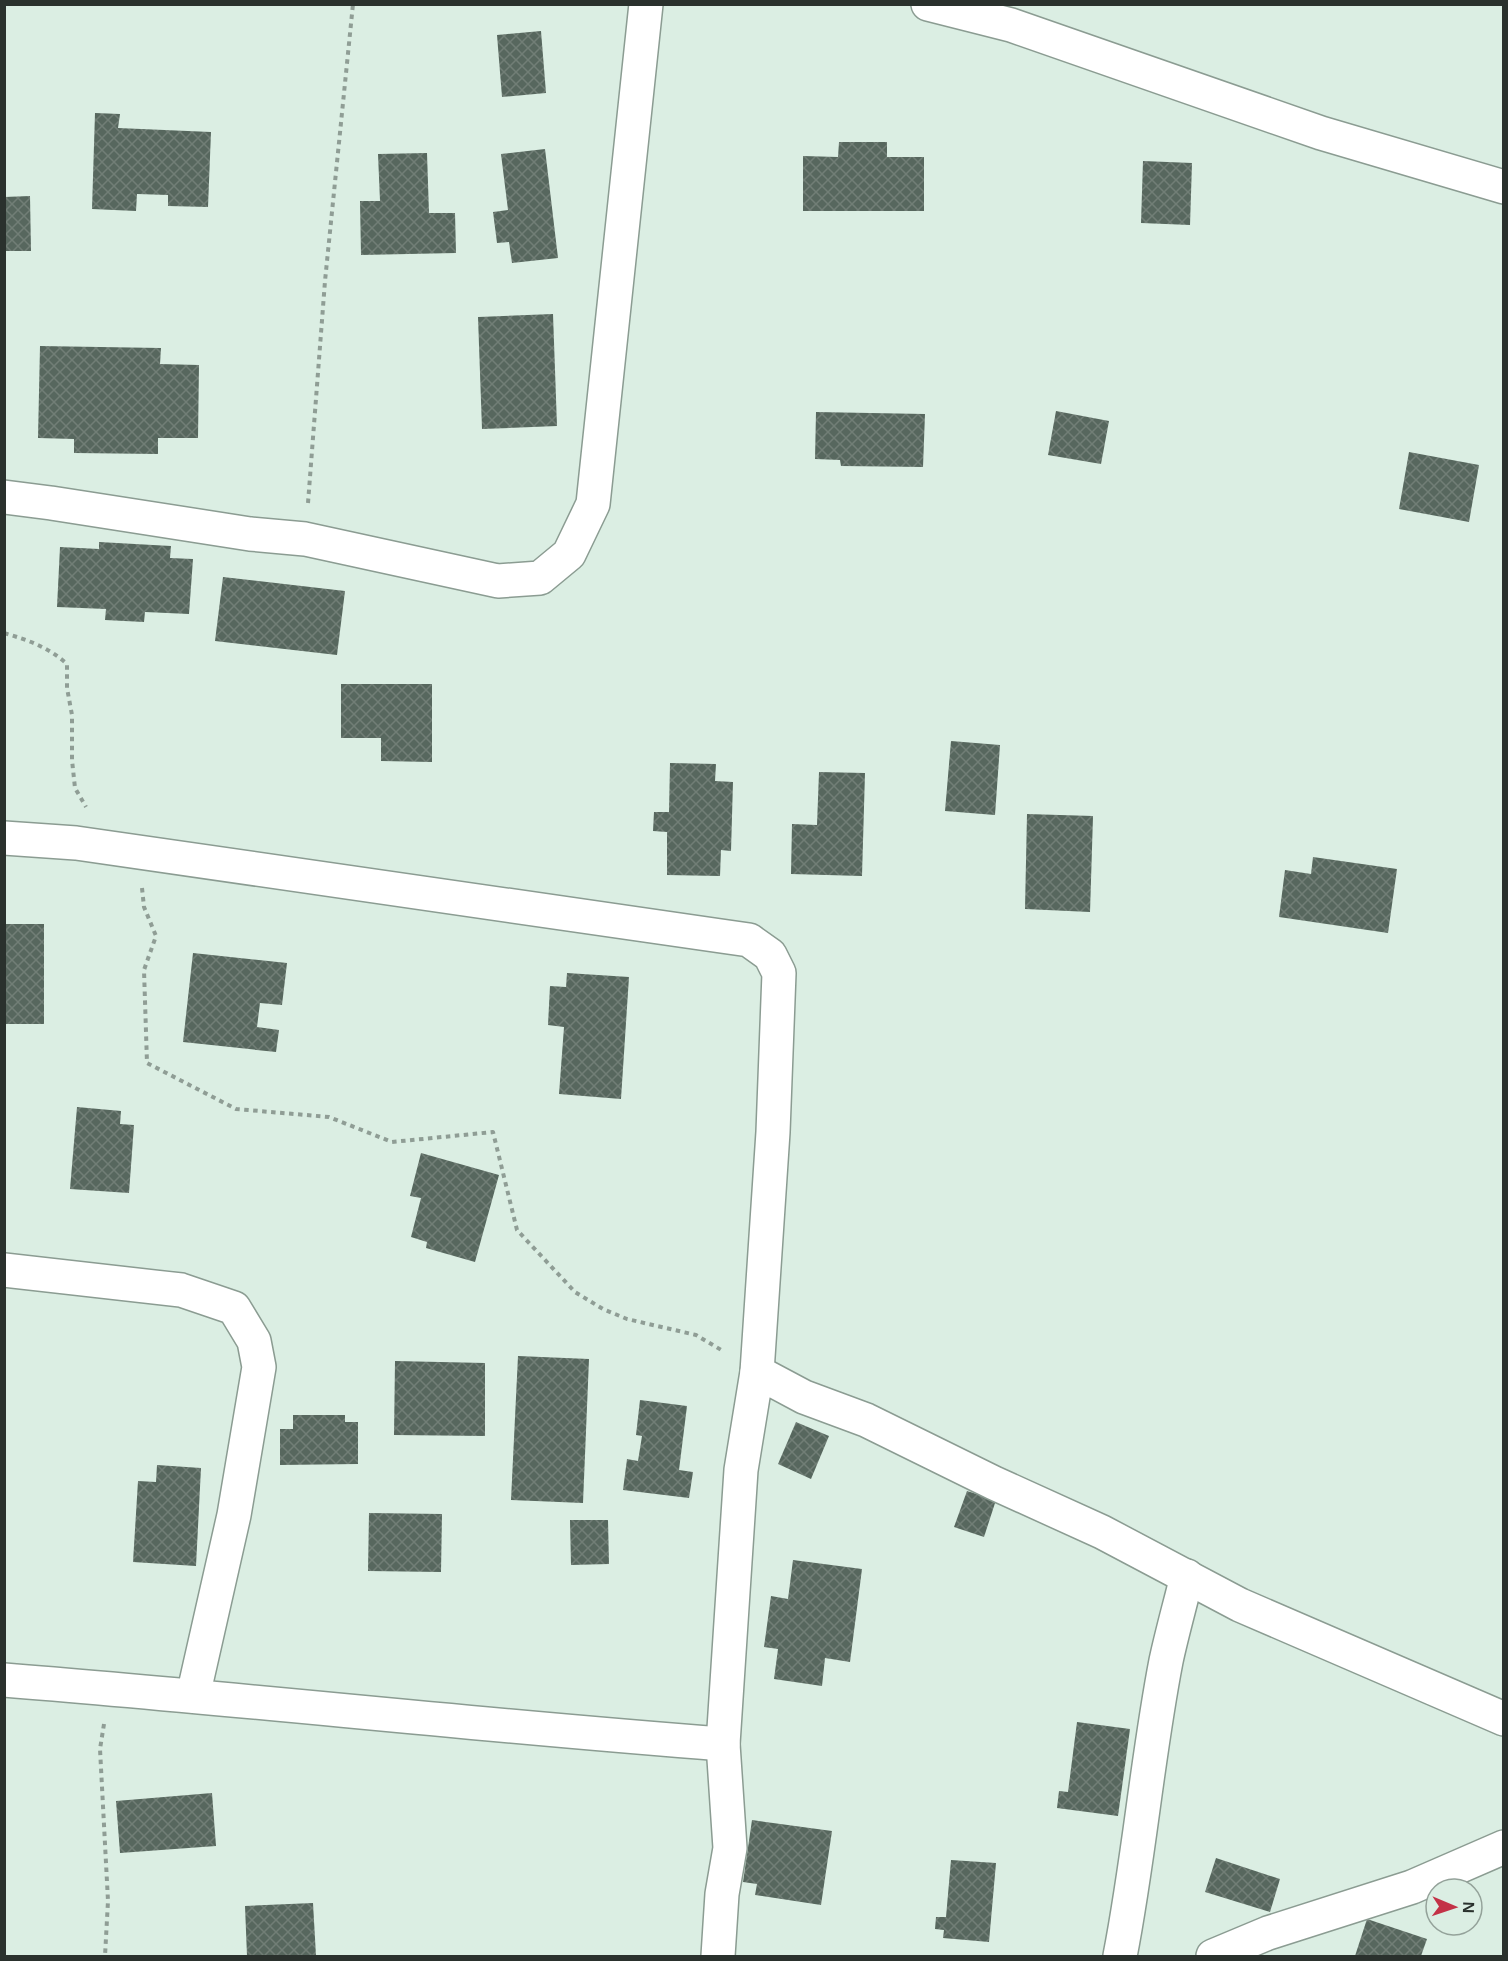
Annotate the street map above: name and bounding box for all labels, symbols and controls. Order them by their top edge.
north arrow [1424,1877,1484,1937]
text: N [1460,1901,1477,1914]

